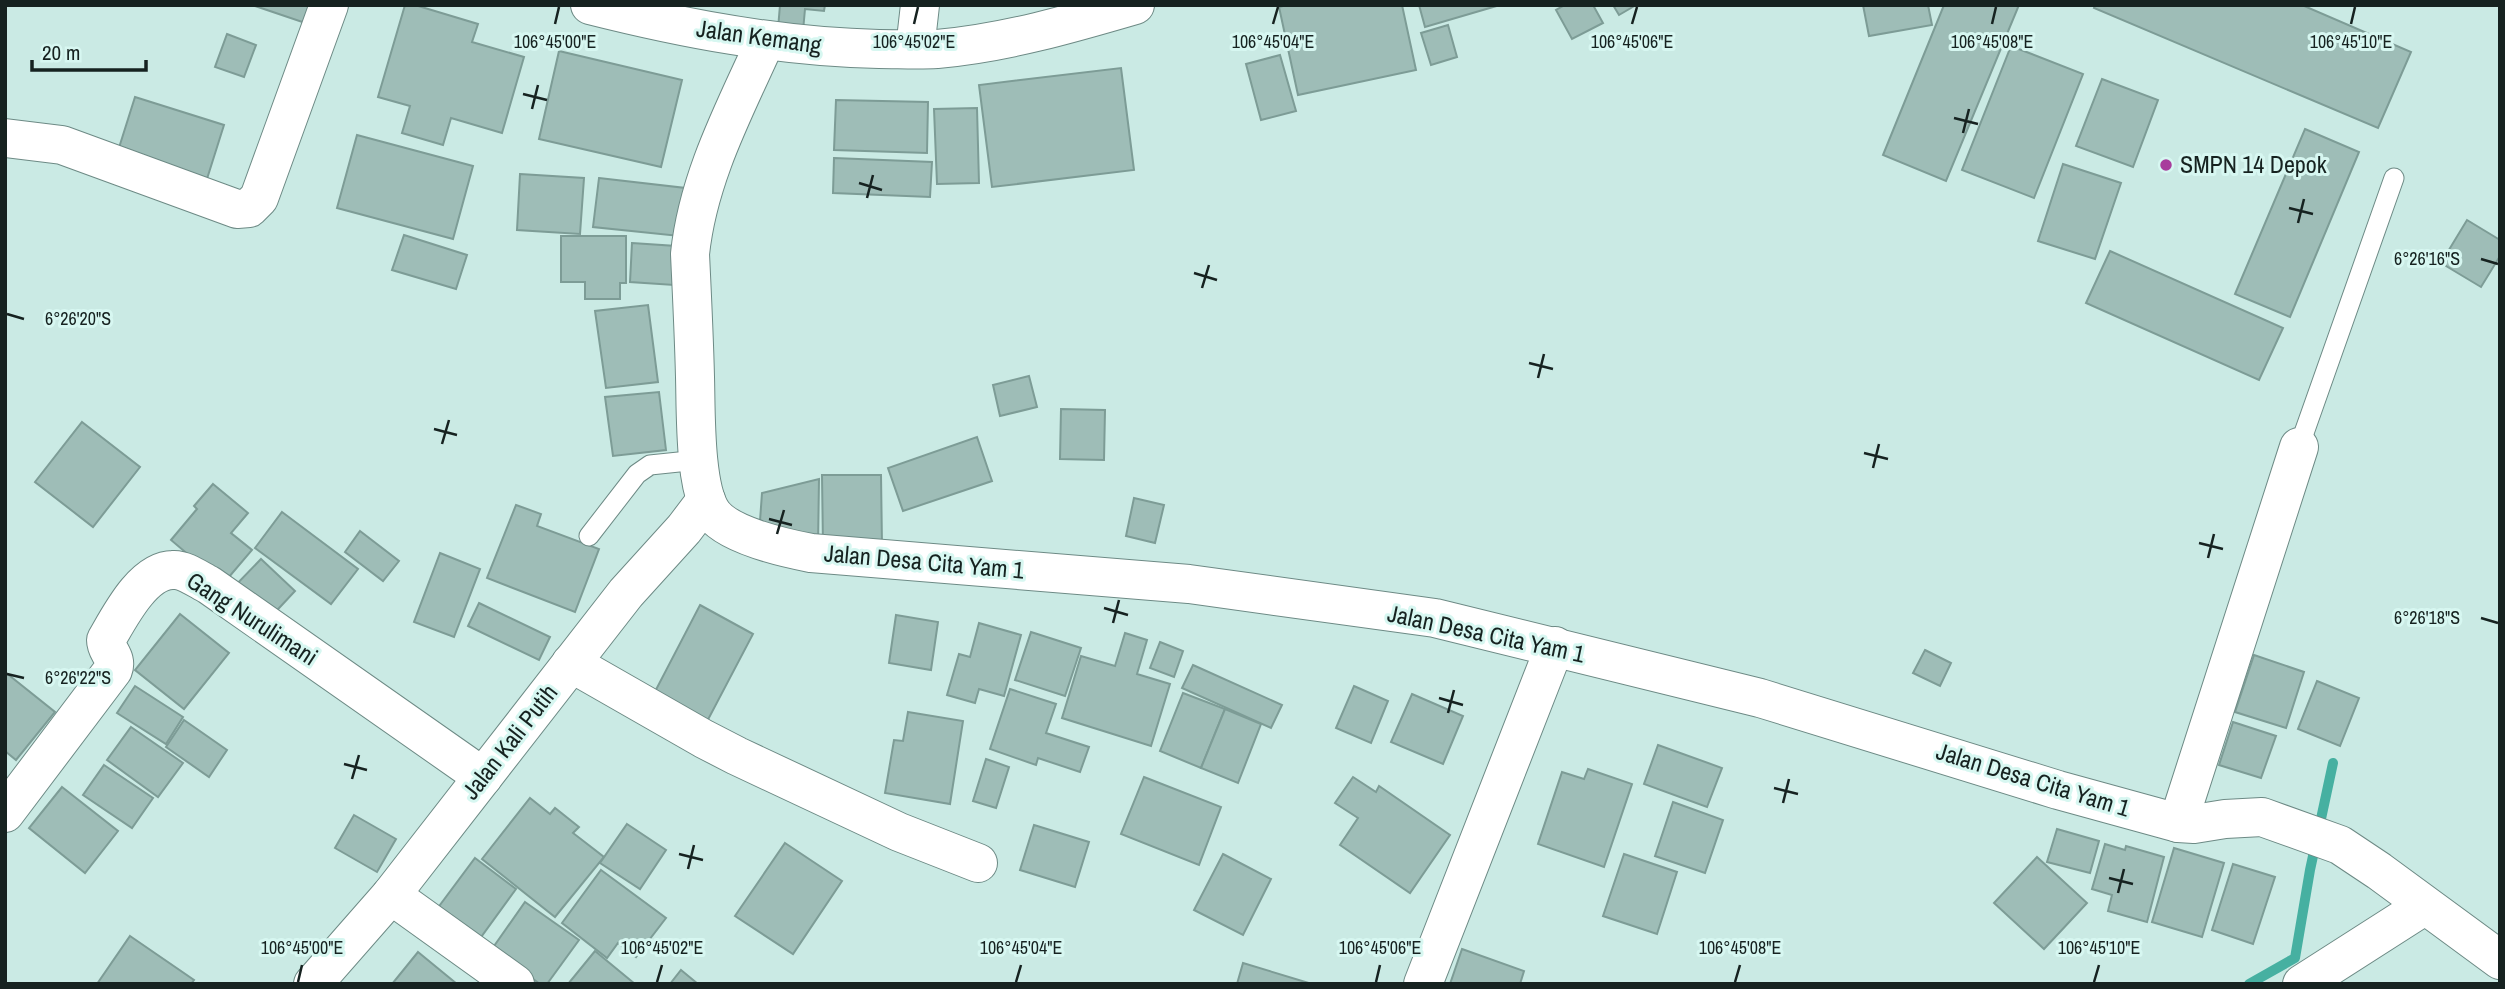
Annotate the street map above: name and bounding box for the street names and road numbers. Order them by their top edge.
street label: Jalan Kemang [695,11,824,61]
street label: Jalan Desa Cita Yam 1 [823,536,1025,586]
street label: Gang Nurulimani [181,564,324,672]
street label: Jalan Desa Cita Yam 1 [1385,597,1588,670]
street label: Jalan Kali Putih [454,677,564,806]
street label: Jalan Desa Cita Yam 1 [1933,734,2134,824]

